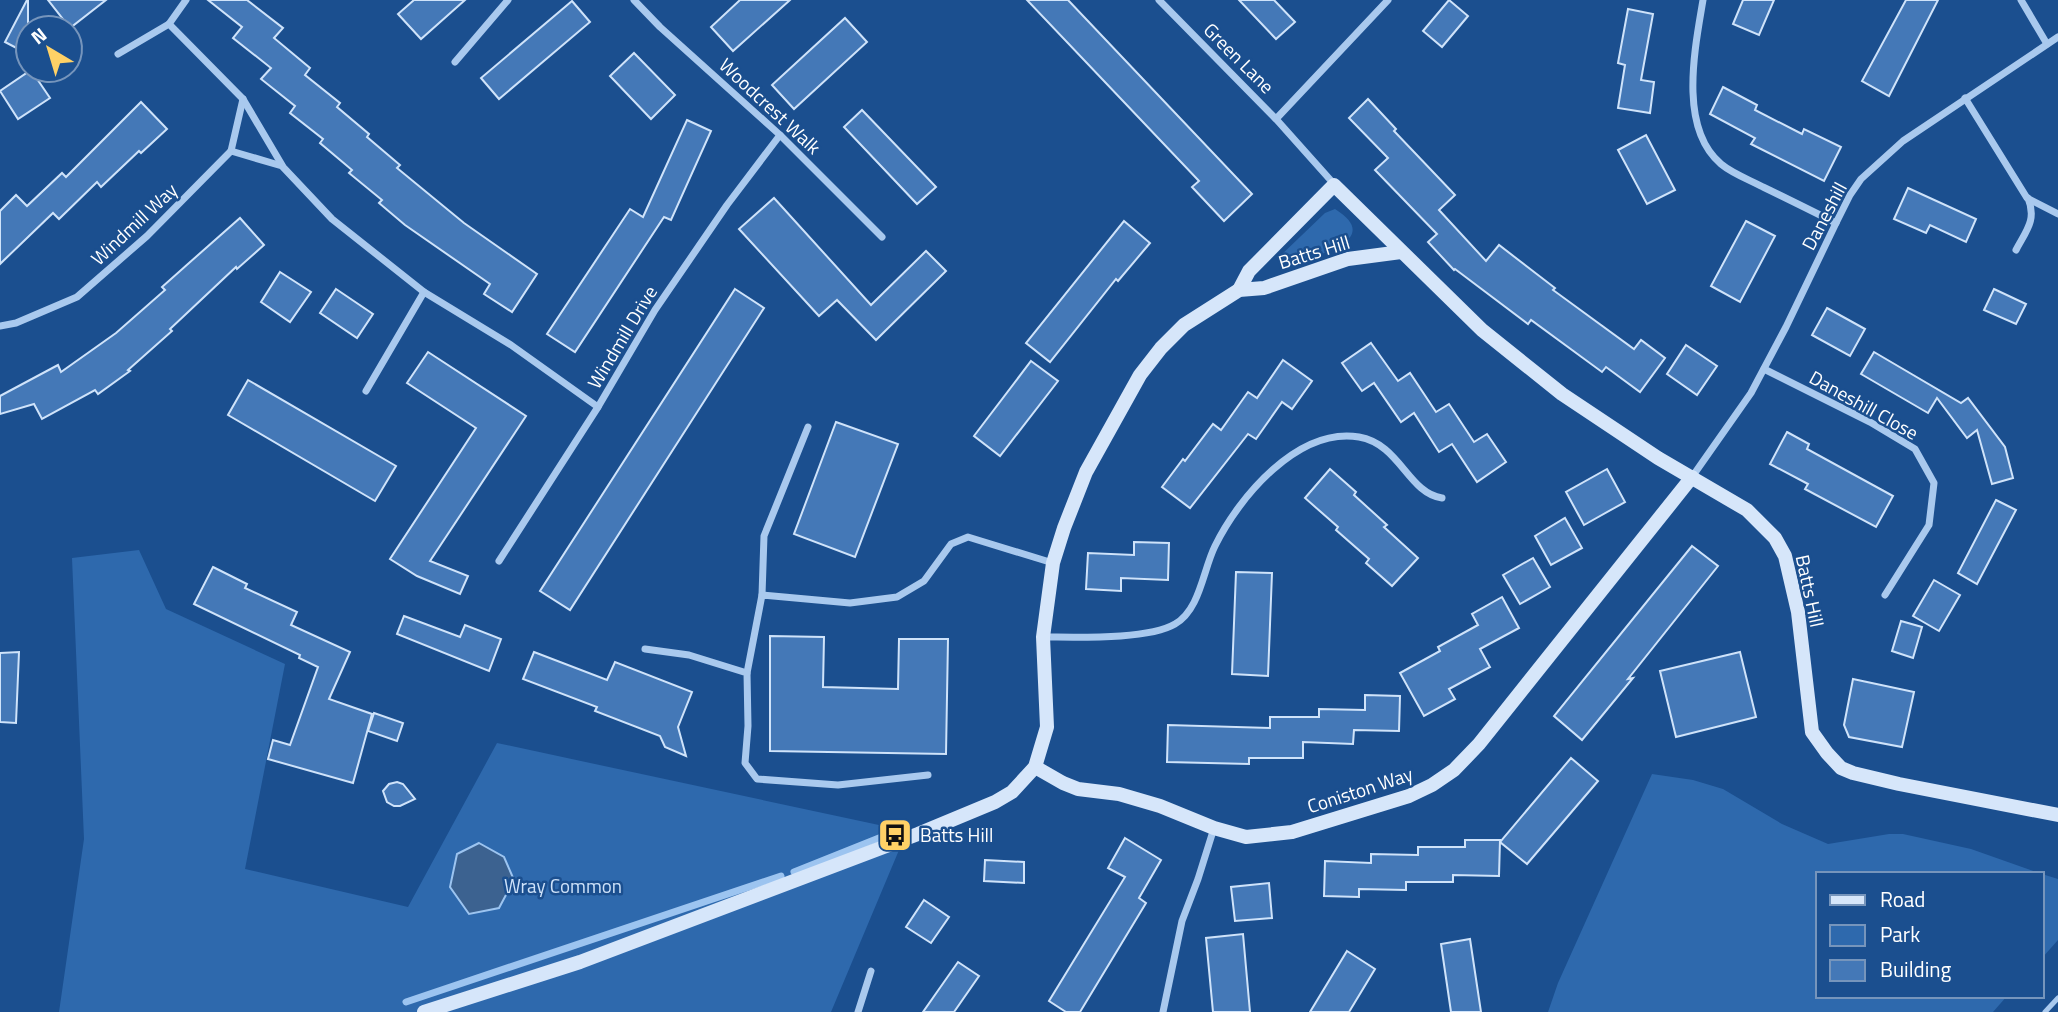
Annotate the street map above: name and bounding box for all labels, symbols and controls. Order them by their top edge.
north arrow [14,14,84,84]
street label: Green Lane [1197,16,1281,100]
text: N [24,20,52,51]
street label: Woodcrest Walk [713,51,828,161]
street label: Windmill Way [84,176,184,272]
street label: Daneshill [1793,176,1854,255]
street label: Batts Hill [1275,227,1353,276]
street label: Windmill Drive [579,280,664,394]
street label: Daneshill Close [1804,363,1924,447]
street label: Batts Hill [1789,552,1832,630]
street label: Coniston Way [1303,759,1416,820]
bus stop icon: Batts Hill [876,816,914,854]
place label: Batts Hill [920,820,993,849]
park label: Wray Common [504,871,622,900]
legend [1816,872,2044,998]
text: Road [1880,883,1925,915]
text: Park [1880,918,1920,950]
text: Building [1880,953,1952,985]

